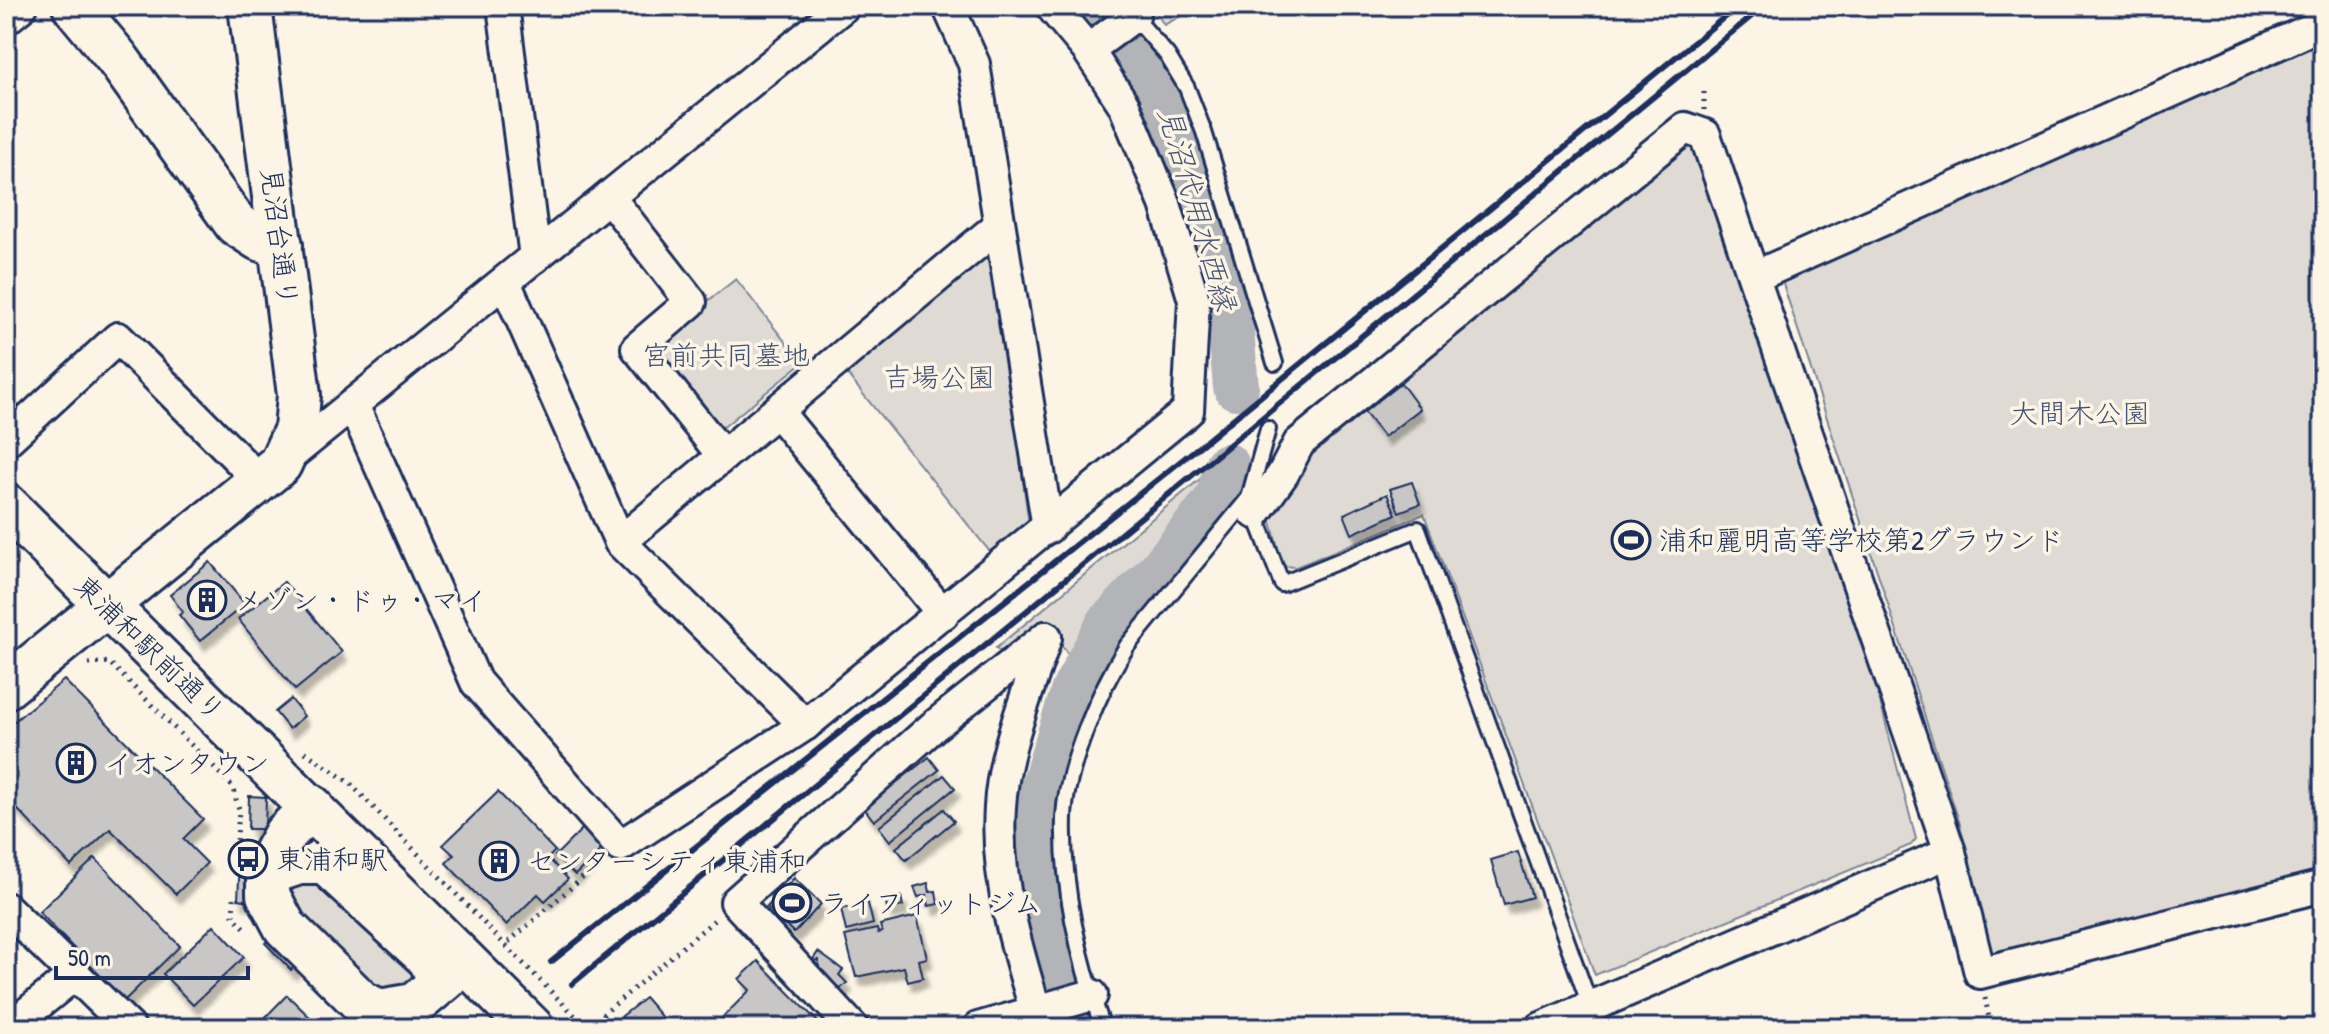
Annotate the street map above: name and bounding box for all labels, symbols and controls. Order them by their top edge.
water label: 見沼代用水西縁 [1150,102,1247,317]
street label: 見沼台通り [253,165,307,309]
park label: 宮前共同墓地 [642,336,810,374]
park label: 吉場公園 [883,358,995,396]
park label: 大間木公園 [2010,394,2150,432]
sports icon: 浦和麗明高等学校第2グラウンド [1610,519,1652,561]
place label: 浦和麗明高等学校第2グラウンド [1659,521,2064,559]
street label: 東浦和駅前通り [66,566,234,730]
building icon: メゾン・ドゥ・マイ [186,579,228,621]
place label: メゾン・ドゥ・マイ [235,581,486,619]
building icon: イオンタウン [55,742,97,784]
place label: イオンタウン [104,744,270,782]
bus stop icon: 東浦和駅 [227,838,269,880]
place label: 東浦和駅 [276,840,388,878]
building icon: センターシティ東浦和 [478,840,520,882]
place label: センターシティ東浦和 [527,842,806,880]
sports icon: ライフィットジム [771,882,813,924]
place label: ライフィットジム [820,884,1042,922]
scale bar [56,930,248,980]
text: 50 m [68,941,111,973]

